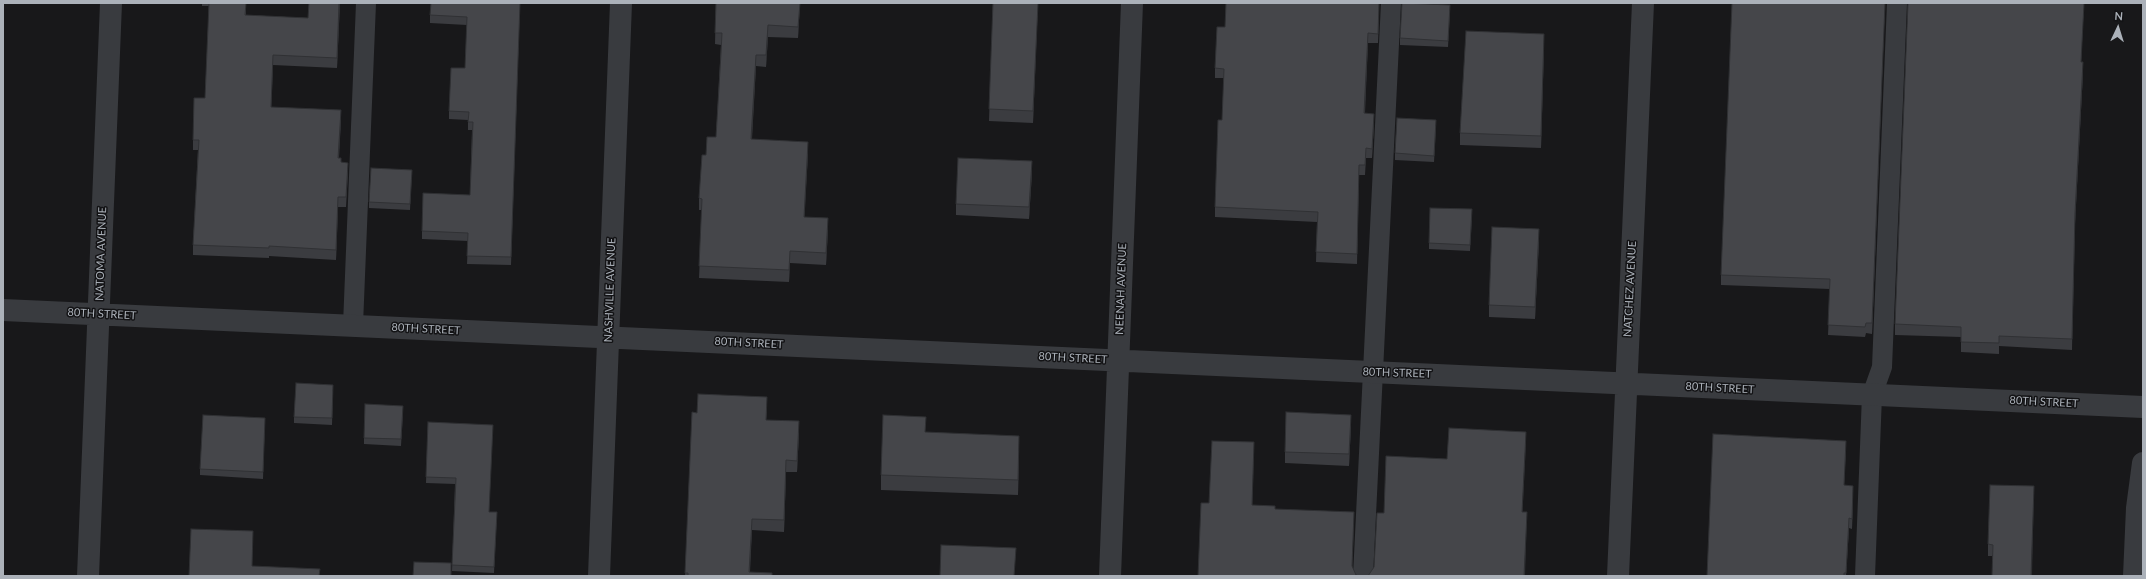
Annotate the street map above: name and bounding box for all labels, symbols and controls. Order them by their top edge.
north arrow [2098,8,2138,48]
text: N [2114,9,2124,22]
street label: NATOMA AVENUE [93,207,109,301]
street label: NASHVILLE AVENUE [602,237,618,343]
street label: NATCHEZ AVENUE [1621,241,1639,337]
street label: NEENAH AVENUE [1113,243,1129,335]
street label: 80TH STREET [67,306,137,322]
street label: 80TH STREET [391,321,461,337]
street label: 80TH STREET [714,335,784,351]
street label: 80TH STREET [1038,350,1108,366]
street label: 80TH STREET [1362,365,1432,381]
street label: 80TH STREET [1685,380,1755,396]
street label: 80TH STREET [2009,394,2079,410]

